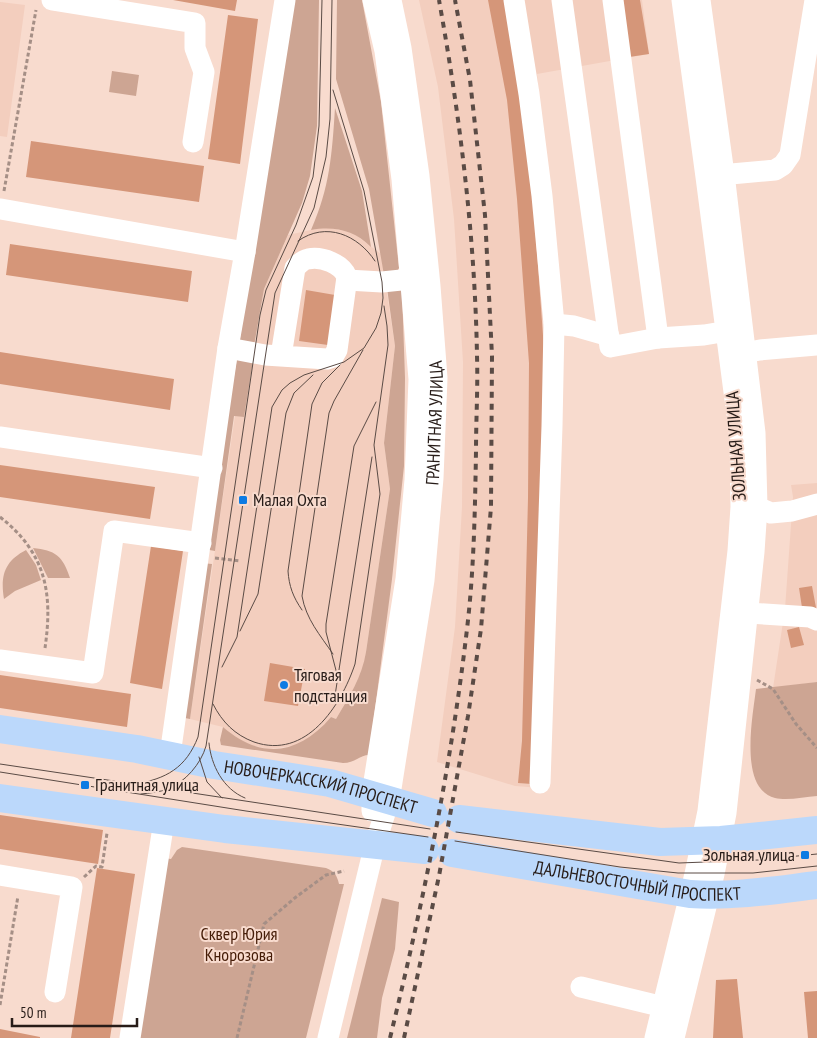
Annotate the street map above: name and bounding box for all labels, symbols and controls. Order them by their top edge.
street label: ГРАНИТНАЯ УЛИЦА [420,359,448,486]
street label: ЗОЛЬНАЯ УЛИЦА [720,390,751,502]
place label: Малая Охта [253,488,327,511]
marker: Малая Охта [237,494,249,506]
place label: Тяговая подстанция [294,663,367,707]
marker: Тяговая подстанция [278,679,290,691]
street label: НОВОЧЕРКАССКИЙ ПРОСПЕКТ [222,755,420,819]
place label: Гранитная улица [95,773,199,796]
marker: Гранитная улица [79,779,91,791]
place label: Зольная улица [703,843,795,866]
marker: Зольная улица [799,849,811,861]
street label: ДАЛЬНЕВОСТОЧНЫЙ ПРОСПЕКТ [533,855,742,906]
park label: Сквер Юрия Кнорозова [200,922,278,966]
scale bar [12,996,138,1028]
text: 50 m [20,1003,46,1022]

